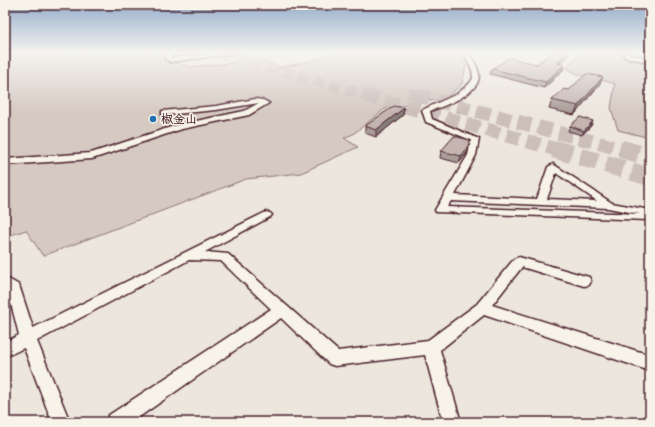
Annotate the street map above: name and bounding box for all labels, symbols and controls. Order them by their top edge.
place label: 椒金山 [161,110,197,127]
marker: 椒金山 [148,114,158,124]

